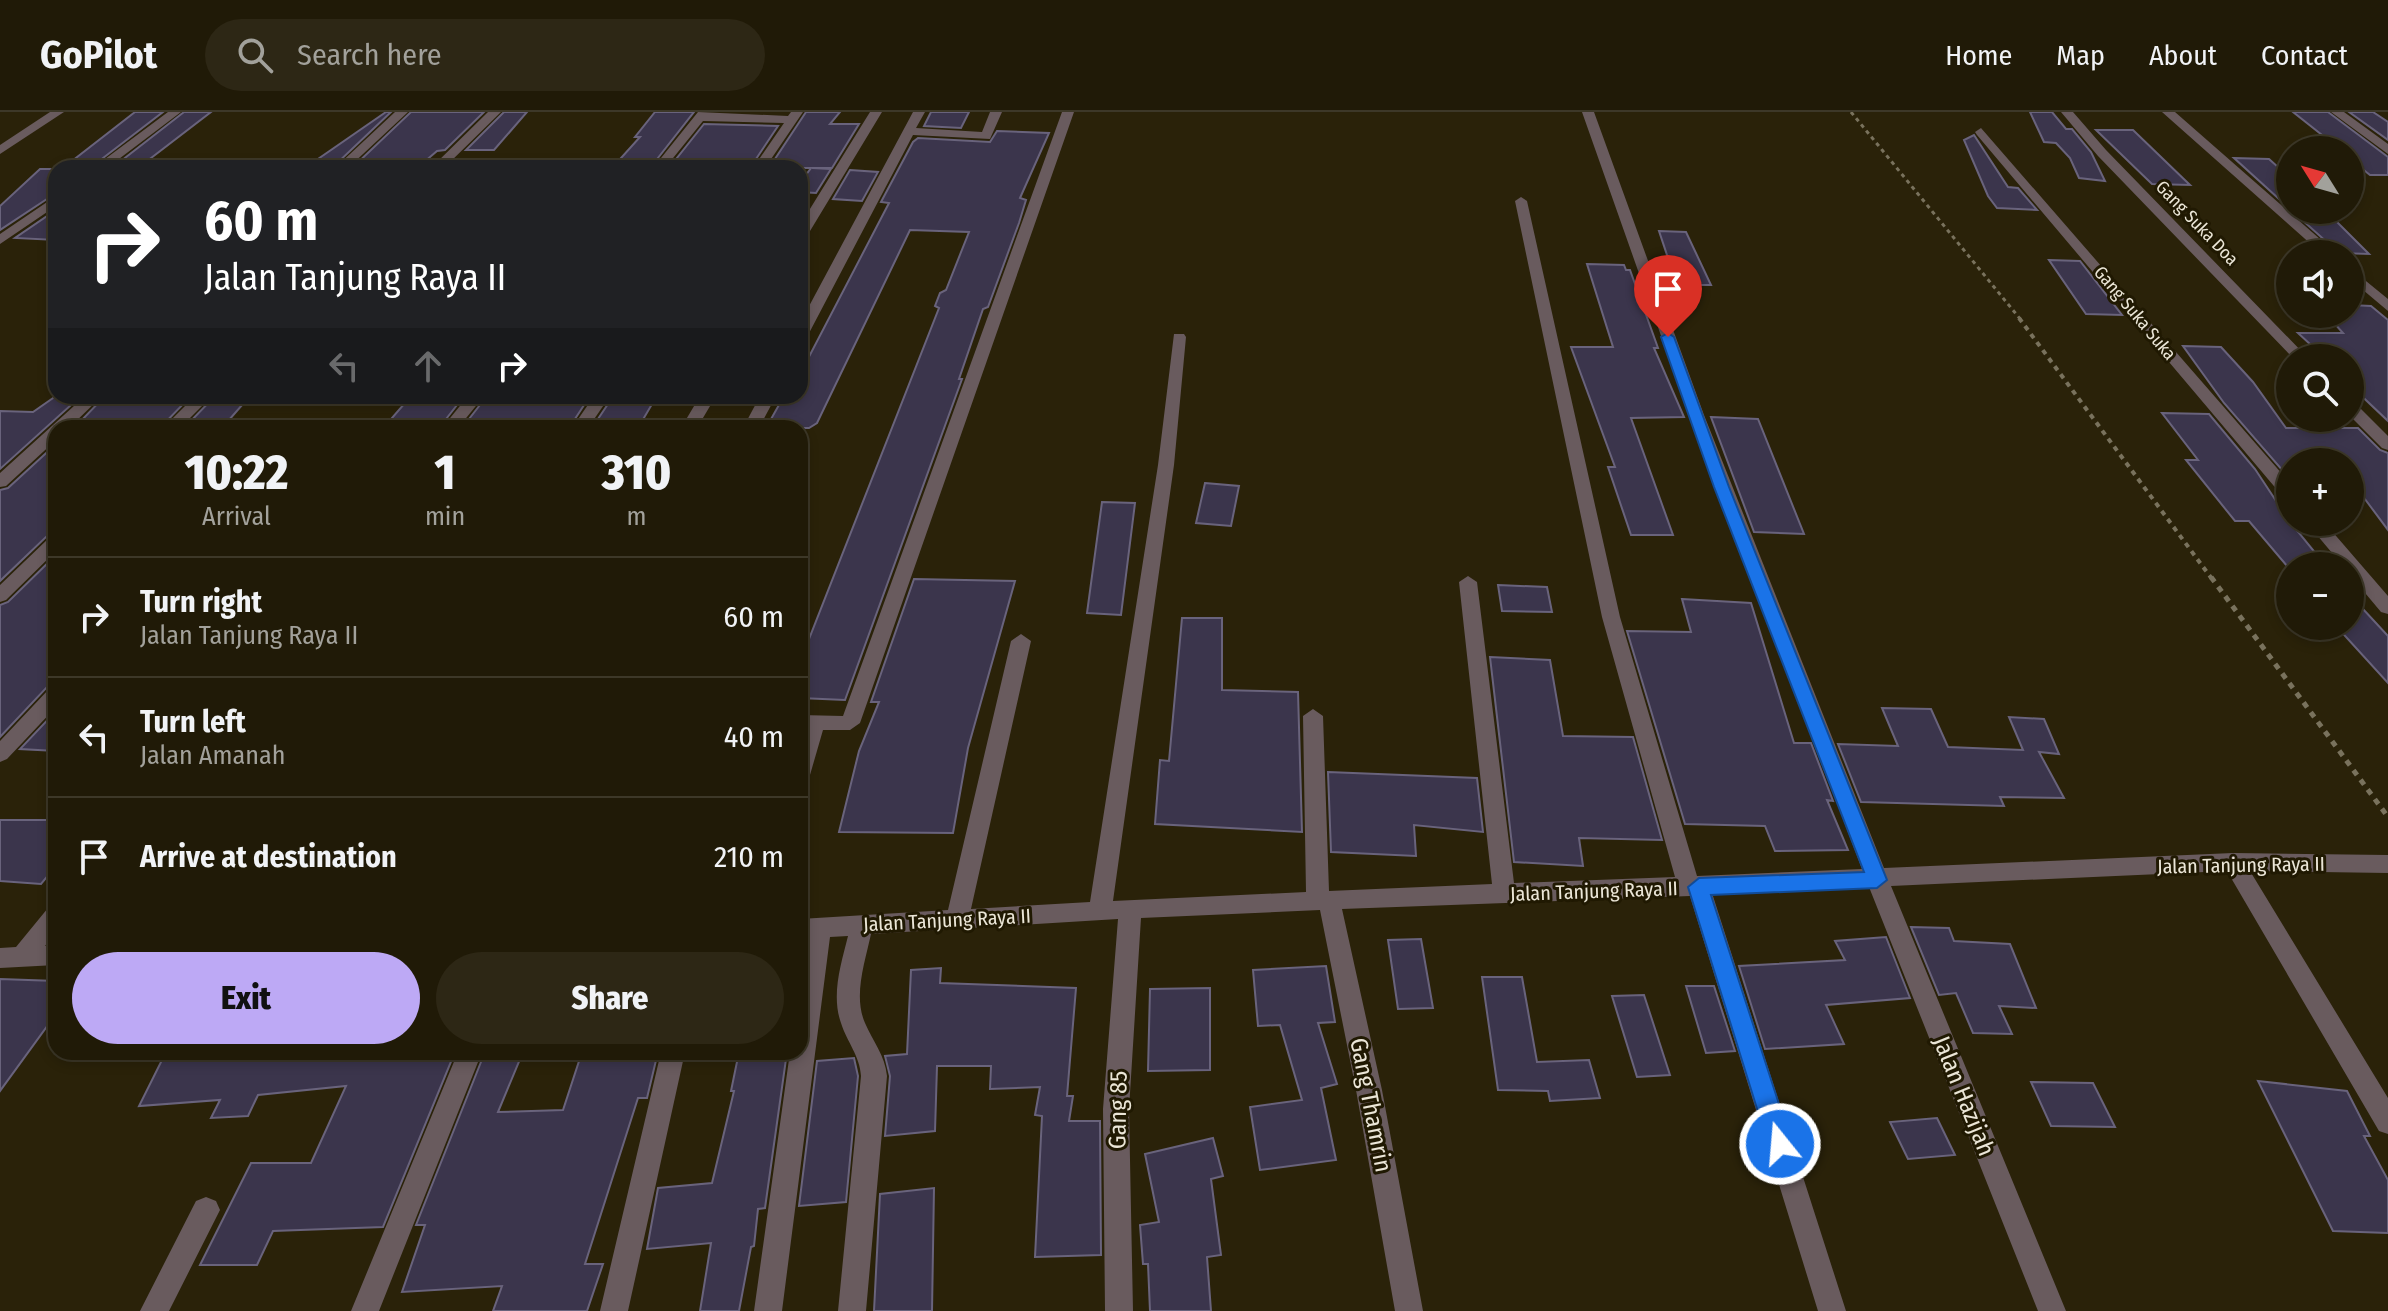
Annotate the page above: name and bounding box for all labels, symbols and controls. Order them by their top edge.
search box [205,19,765,91]
text: GoPilot [40,32,157,78]
icon: search [233,33,277,77]
text: Search here [297,37,442,73]
text: Home [1945,39,2012,72]
text: Map [2056,39,2105,72]
text: About [2149,39,2217,72]
text: Contact [2261,39,2348,72]
north arrow [2276,136,2364,224]
map controls [2276,136,2364,640]
street label: Gang Suka Doa [2151,176,2243,270]
text: 60 m [204,188,318,255]
icon: right [72,192,176,296]
button: sound [2276,240,2364,328]
pin [1634,255,1702,337]
text: Jalan Tanjung Raya II [204,256,506,300]
street label: Gang Suka Suka [2089,261,2181,365]
icon: arrive [1646,267,1690,311]
icon: left [322,344,366,388]
icon: ahead [406,344,450,388]
icon: right [490,344,534,388]
button: search [2276,344,2364,432]
text: 10:22 [185,444,288,502]
text: 1 [435,444,455,502]
text: 310 [602,444,671,502]
button: + [2276,448,2364,536]
text: Arrival [202,501,271,532]
text: min [425,501,465,532]
text: m [627,501,647,532]
button: − [2276,552,2364,640]
text: Turn right [140,584,262,620]
icon: right [72,595,116,639]
text: 60 m [723,599,784,635]
text: Jalan Tanjung Raya II [140,620,358,651]
text: Turn left [140,704,246,740]
icon: left [72,715,116,759]
text: 40 m [724,719,784,755]
text: Jalan Amanah [140,740,285,771]
icon: arrive [72,835,116,879]
text: Arrive at destination [140,839,397,875]
text: 210 m [714,839,784,875]
street label: Jalan Tanjung Raya II [2157,852,2325,878]
street label: Jalan Tanjung Raya II [1510,876,1678,906]
street label: Jalan Tanjung Raya II [863,904,1031,936]
button: Exit [72,952,420,1044]
button: Share [436,952,784,1044]
street label: Jalan Hazijah [1927,1032,2001,1160]
street label: Gang Thamrin [1344,1036,1398,1174]
street label: Gang 85 [1103,1071,1133,1149]
position arrow [1738,1102,1822,1186]

